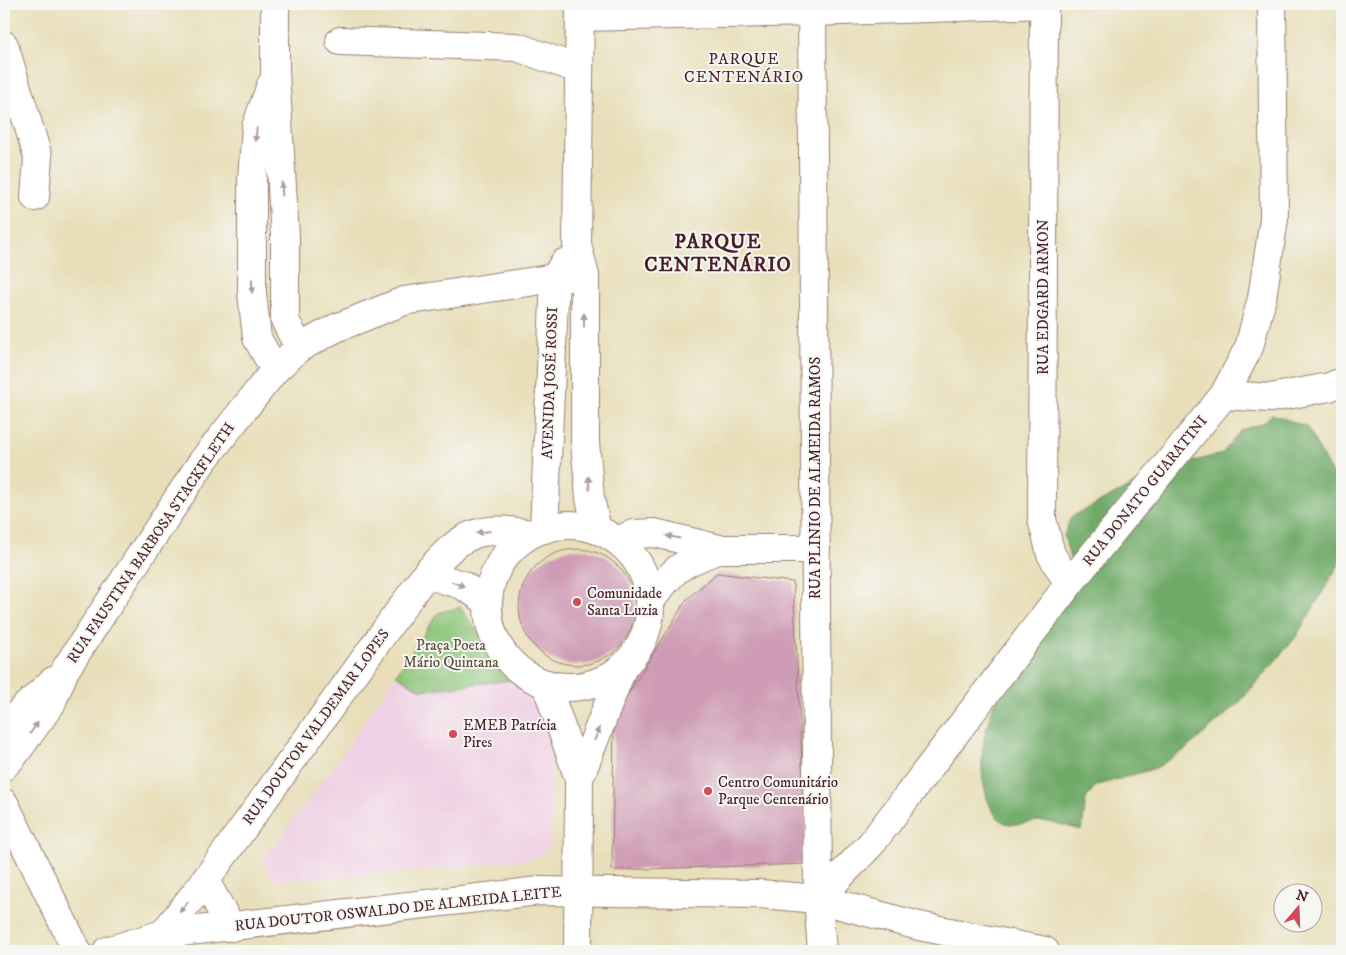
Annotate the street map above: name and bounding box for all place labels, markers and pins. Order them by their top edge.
place label: Comunidade Santa Luzia [587,584,662,620]
marker: Comunidade Santa Luzia [571,596,583,608]
place label: EMEB Patrícia Pires [463,716,557,752]
marker: EMEB Patrícia Pires [447,728,459,740]
place label: Centro Comunitário Parque Centenário [718,773,838,809]
marker: Centro Comunitário Parque Centenário [702,785,714,797]

